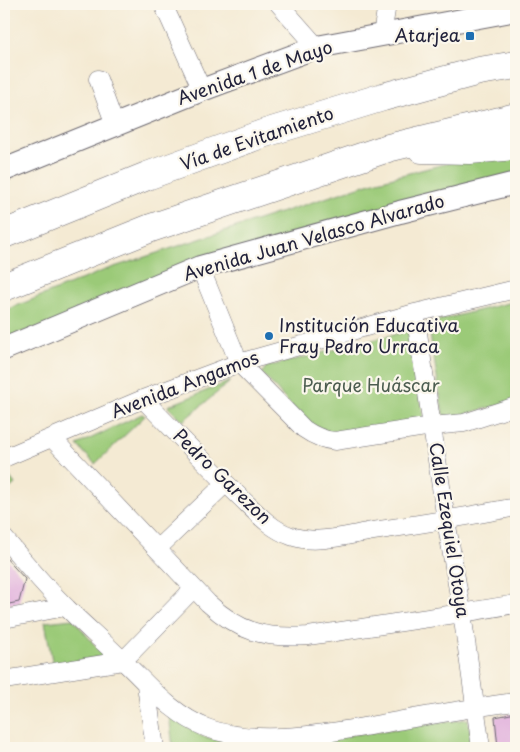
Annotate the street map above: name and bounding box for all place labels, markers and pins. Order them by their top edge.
place label: Atarjea [394,21,461,48]
marker: Atarjea [464,30,476,42]
place label: Institución Educativa Fray Pedro Urraca [279,311,459,359]
marker: Institución Educativa Fray Pedro Urraca [263,330,275,342]

